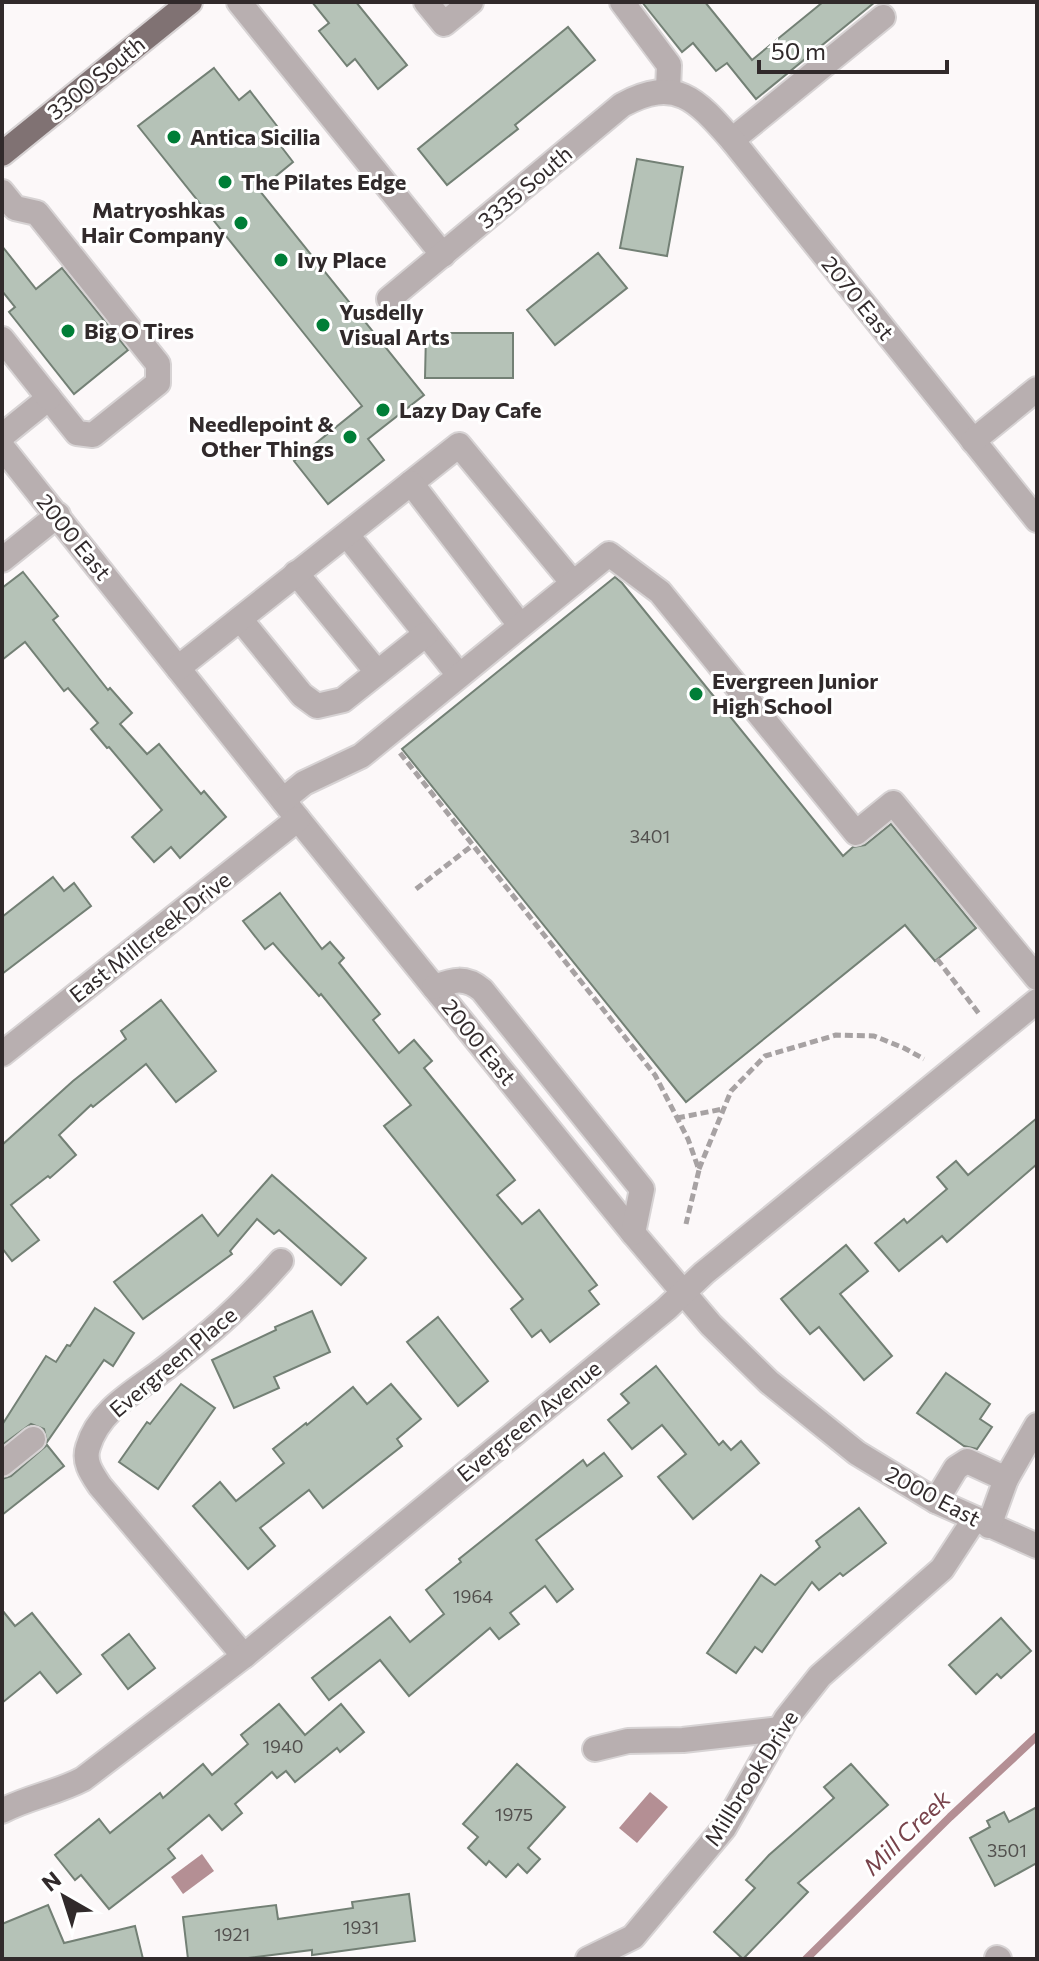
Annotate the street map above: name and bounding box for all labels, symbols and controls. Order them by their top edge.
scale bar [759,24,947,74]
street label: 3300 South [41,30,150,125]
text: 50 m [771,36,826,65]
place label: Antica Sicilia [190,123,320,150]
marker: Antica Sicilia [165,128,183,146]
street label: 3335 South [472,140,577,234]
place label: The Pilates Edge [241,168,406,195]
marker: The Pilates Edge [216,173,234,191]
place label: Matryoshkas Hair Company [81,196,225,248]
marker: Matryoshkas Hair Company [232,214,250,232]
place label: Ivy Place [297,246,386,273]
street label: 2070 East [816,250,900,345]
marker: Ivy Place [272,251,290,269]
place label: Yusdelly Visual Arts [339,298,450,350]
marker: Yusdelly Visual Arts [314,316,332,334]
place label: Big O Tires [84,317,194,344]
marker: Big O Tires [59,322,77,340]
place label: Lazy Day Cafe [399,396,542,423]
marker: Lazy Day Cafe [374,401,392,419]
place label: Needlepoint & Other Things [189,410,334,462]
marker: Needlepoint & Other Things [341,428,359,446]
street label: 2000 East [32,488,117,585]
place label: Evergreen Junior High School [712,667,878,719]
marker: Evergreen Junior High School [687,685,705,703]
house number: 3401 [630,825,670,847]
street label: East Millcreek Drive [64,865,236,1008]
street label: 2000 East [437,993,522,1090]
street label: Evergreen Place [104,1301,242,1423]
street label: Evergreen Avenue [451,1354,606,1487]
street label: 2000 East [881,1459,985,1532]
house number: 1964 [453,1585,493,1607]
street label: Millbrook Drive [698,1705,803,1851]
house number: 1940 [262,1735,304,1757]
water label: Mill Creek [856,1783,956,1881]
house number: 1975 [495,1803,533,1825]
house number: 3501 [987,1839,1027,1861]
north arrow [24,1857,104,1937]
text: N [36,1865,66,1897]
house number: 1931 [343,1916,379,1938]
house number: 1921 [214,1923,250,1945]

